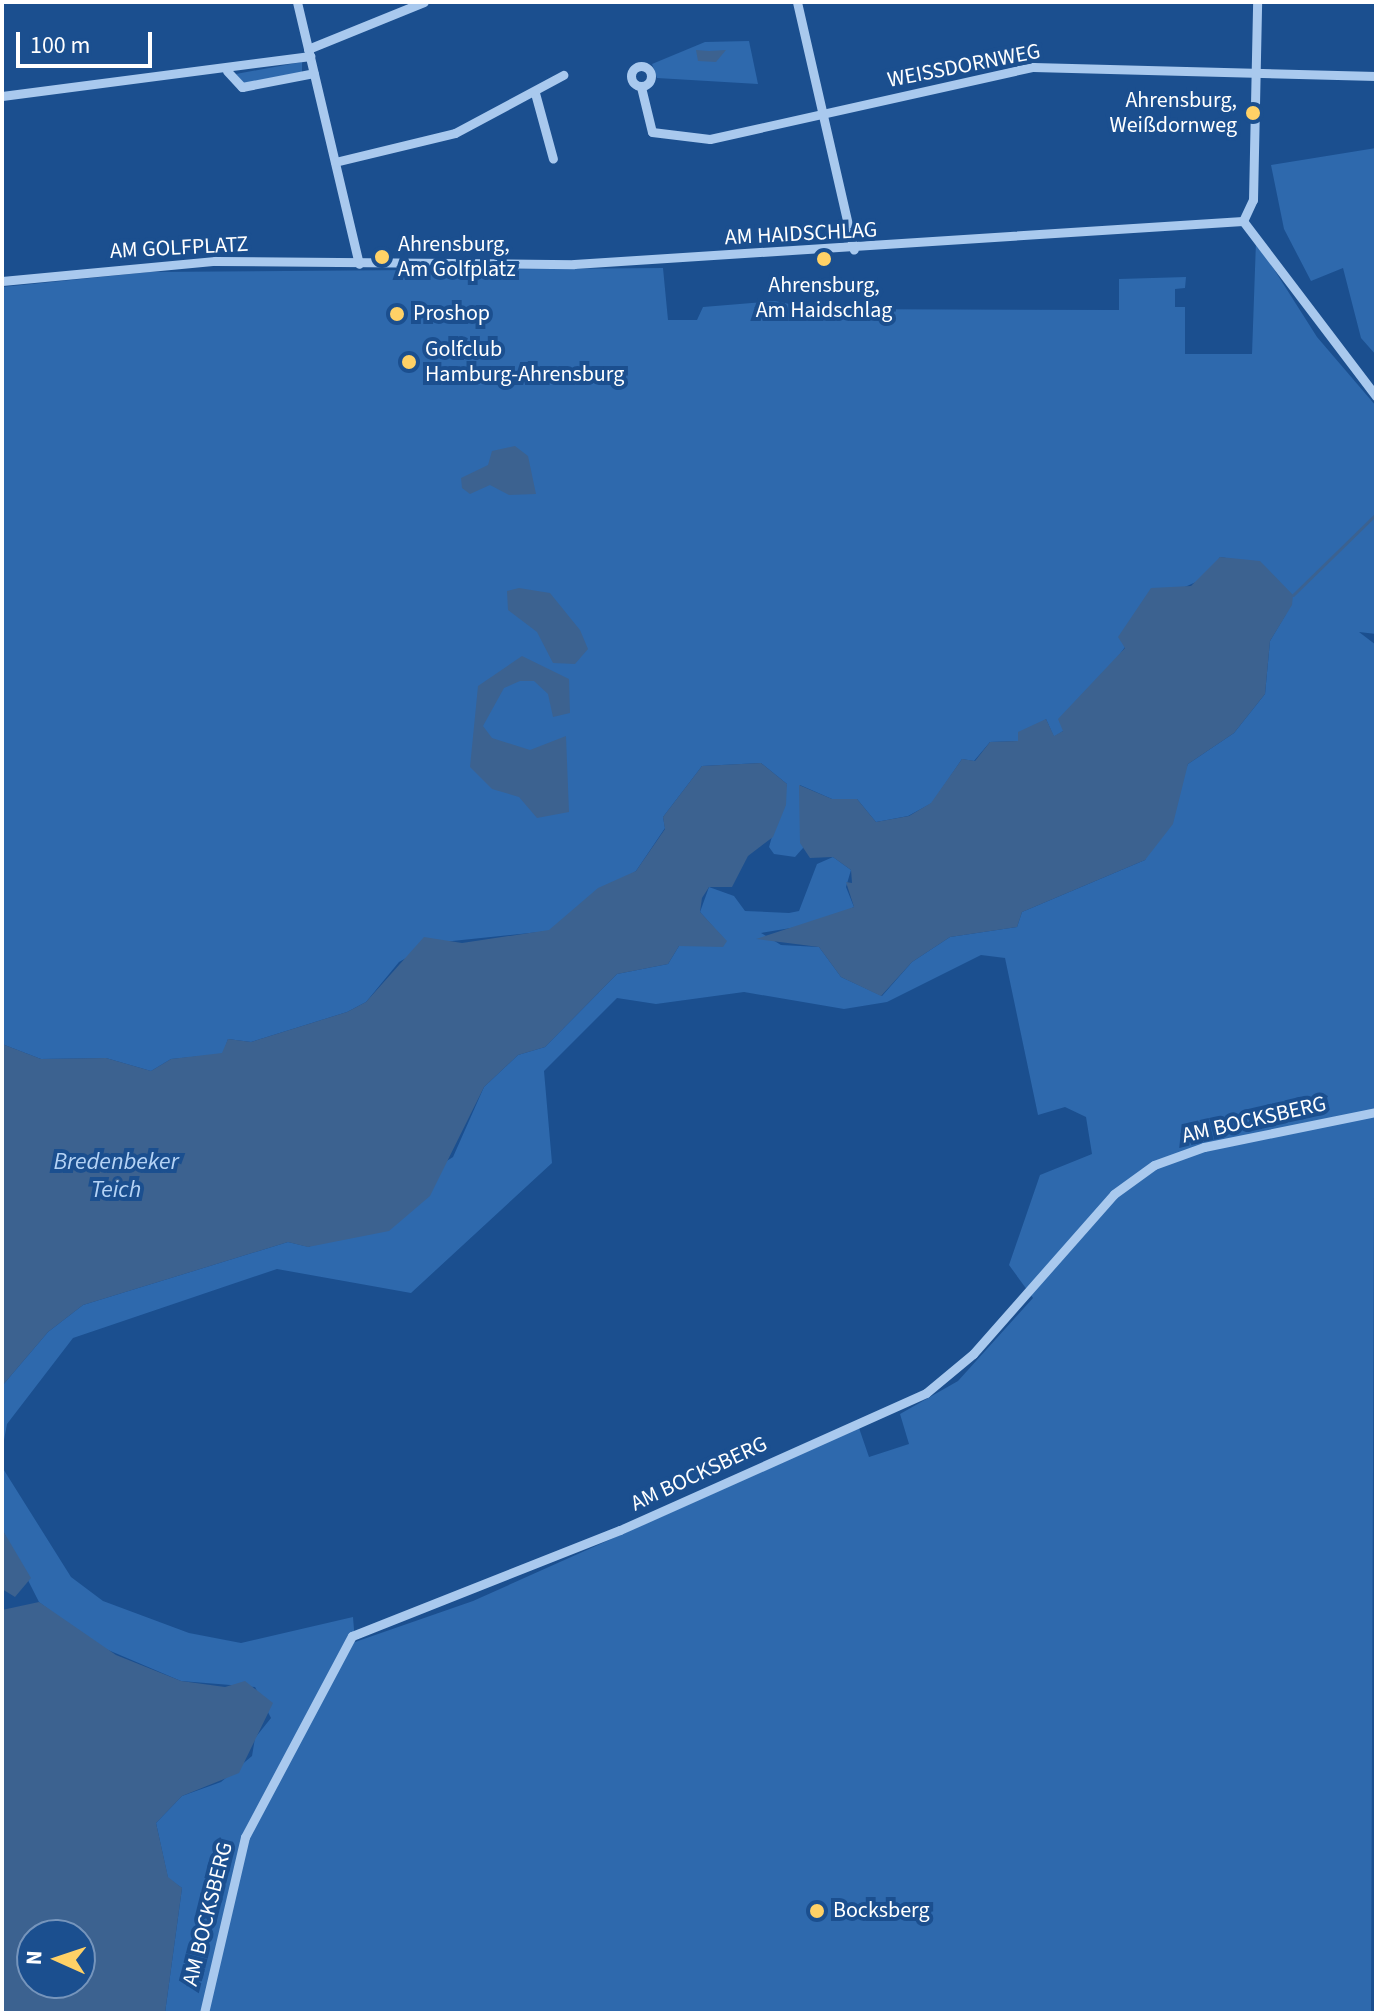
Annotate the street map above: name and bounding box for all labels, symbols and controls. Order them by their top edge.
scale bar [20,16,156,66]
text: 100 m [30,28,90,63]
street label: WEISSDORNWEG [885,38,1043,94]
place label: Ahrensburg, Weißdornweg [1109,87,1237,138]
marker: Ahrensburg, Weißdornweg [1244,104,1262,122]
street label: AM HAIDSCHLAG [724,217,878,251]
street label: AM GOLFPLATZ [109,231,249,265]
place label: Ahrensburg, Am Golfplatz [398,231,516,282]
marker: Ahrensburg, Am Golfplatz [373,248,391,266]
marker: Ahrensburg, Am Haidschlag [815,250,833,268]
place label: Ahrensburg, Am Haidschlag [756,272,892,324]
place label: Proshop [413,301,490,327]
marker: Proshop [388,305,406,323]
place label: Golfclub Hamburg-Ahrensburg [425,336,624,388]
marker: Golfclub Hamburg-Ahrensburg [400,353,418,371]
street label: AM BOCKSBERG [1179,1091,1329,1149]
water label: Bredenbeker Teich [53,1148,179,1204]
street label: AM BOCKSBERG [627,1431,771,1517]
street label: AM BOCKSBERG [177,1839,239,1989]
place label: Bocksberg [833,1898,930,1924]
marker: Bocksberg [808,1902,826,1920]
north arrow [16,1919,96,1999]
text: N [18,1950,50,1966]

